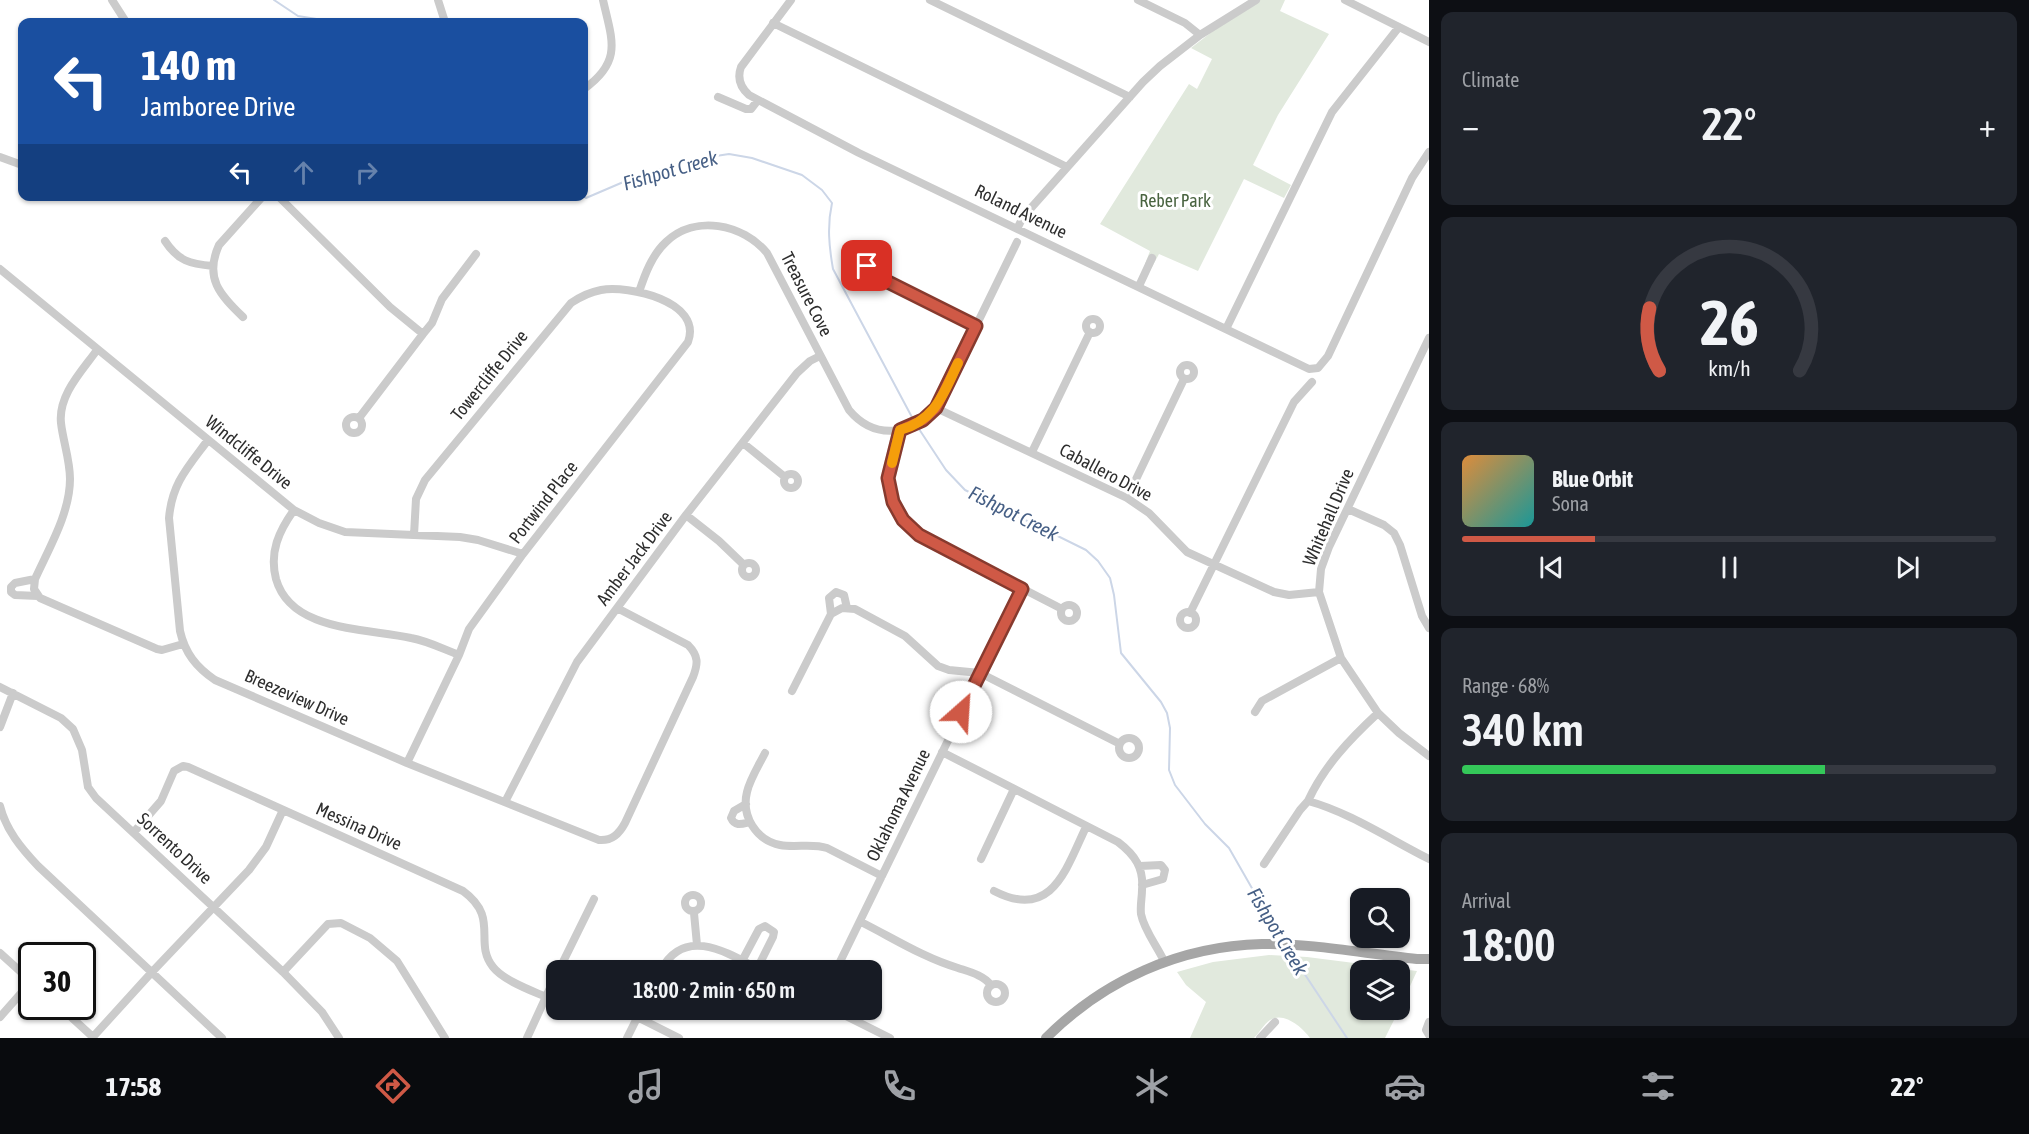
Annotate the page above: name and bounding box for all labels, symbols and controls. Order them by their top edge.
text: 140 m [141,41,236,89]
icon: left [42,42,120,120]
text: Climate [1462,68,1519,91]
text: Jamboree Drive [141,91,296,122]
text: 22° [1702,98,1756,150]
text: − [1462,106,1479,144]
text: + [1979,106,1996,144]
water label: Fishpot Creek [620,145,720,195]
icon: left [224,156,257,189]
icon: ahead [287,156,320,189]
icon: right [350,156,383,189]
street label: Roland Avenue [971,180,1071,242]
park label: Reber Park [1139,190,1211,211]
pin [841,240,892,291]
street label: Treasure Cove [777,248,837,340]
icon: arrive [850,249,883,282]
text: 26 [1700,287,1758,358]
street label: Towercliffe Drive [446,326,532,424]
text: km/h [1708,356,1750,381]
street label: Windcliffe Drive [201,411,297,493]
street label: Caballero Drive [1056,439,1156,505]
street label: Portwind Place [504,457,582,547]
street label: Whitehall Drive [1298,465,1358,569]
text: Blue Orbit [1552,466,1633,492]
water label: Fishpot Creek [965,481,1063,546]
text: Sona [1552,492,1589,515]
street label: Amber Jack Drive [592,507,676,609]
icon: previous [1535,551,1568,584]
icon: pause [1713,551,1746,584]
icon: next [1891,551,1924,584]
street label: Breezeview Drive [242,665,352,729]
text: Range · 68% [1462,674,1549,697]
position arrow [929,680,993,744]
text: 340 km [1462,704,1584,756]
street label: Oklahoma Avenue [862,745,934,865]
street label: Messina Drive [313,798,405,854]
street label: Sorrento Drive [133,808,217,888]
water label: Fishpot Creek [1243,883,1313,979]
map controls [1350,888,1410,1020]
button: search [1350,888,1410,948]
text: Arrival [1462,889,1511,912]
text: 18:00 [1462,919,1556,971]
speed limit sign: 30 [18,942,96,1020]
button: layers [1350,960,1410,1020]
text: 18:00 · 2 min · 650 m [633,977,795,1003]
icon: directions [372,1065,414,1107]
icon: music [625,1065,667,1107]
icon: phone [878,1065,920,1107]
icon: climate [1131,1065,1173,1107]
icon: car [1384,1065,1426,1107]
icon: filters [1637,1065,1679,1107]
text: 17:58 [106,1071,161,1102]
text: 22° [1891,1071,1923,1102]

